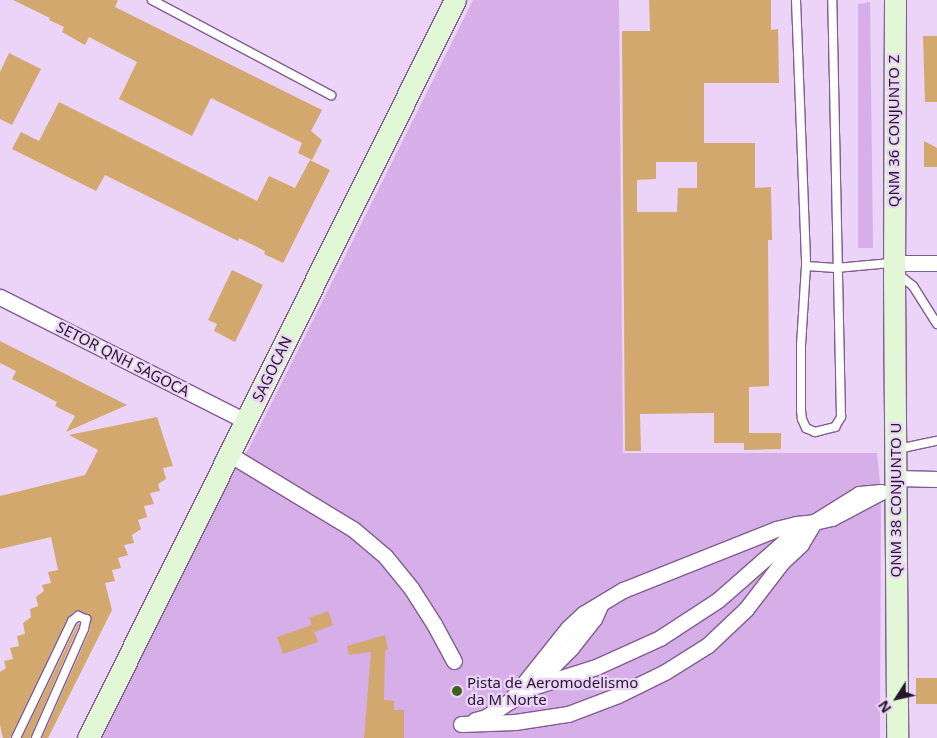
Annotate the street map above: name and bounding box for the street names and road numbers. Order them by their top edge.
street label: QNM 36 CONJUNTO Z [885,55,903,207]
street label: SETOR QNH SAGOCA [53,318,193,400]
street label: SAGOCAN [248,333,296,405]
street label: QNM 38 CONJUNTO U [887,422,905,578]

